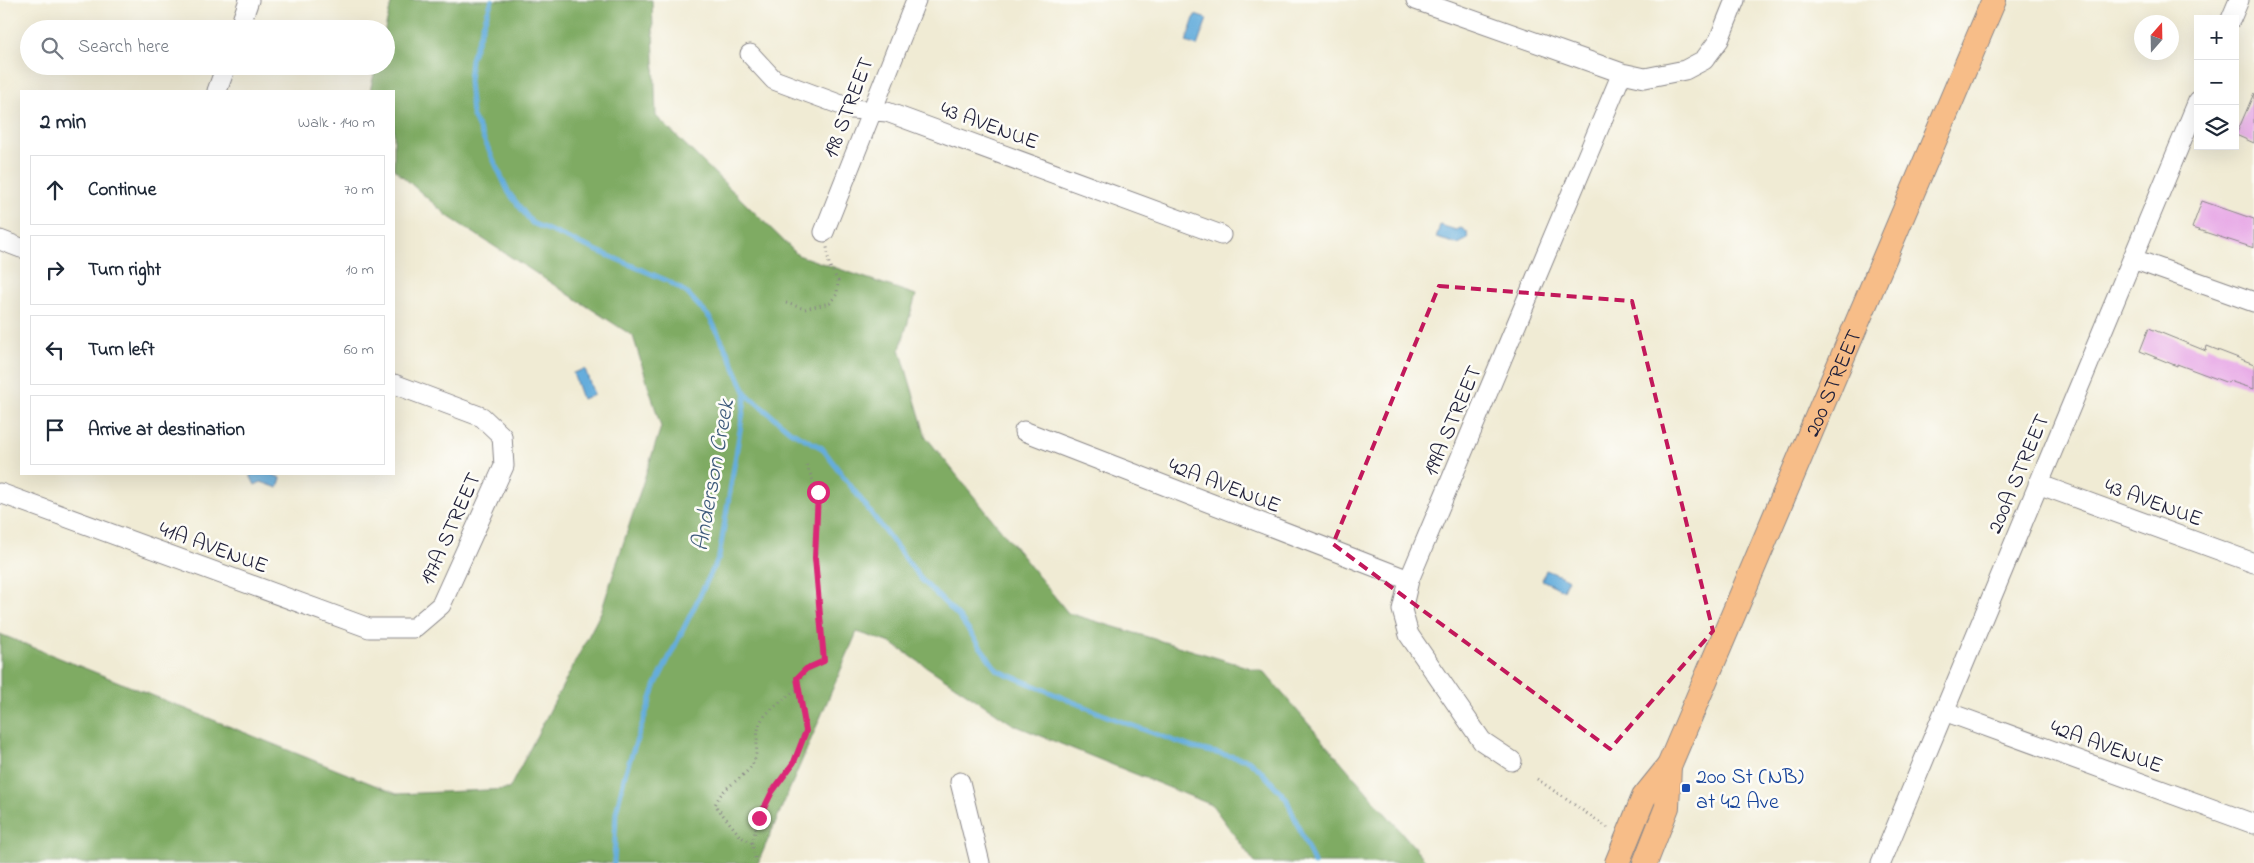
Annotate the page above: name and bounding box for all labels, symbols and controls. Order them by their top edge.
north arrow [2134,15,2179,60]
map controls [2194,15,2239,150]
button: + [2194,15,2239,60]
search box [20,20,395,75]
icon: search [38,34,66,62]
text: Search here [78,34,169,61]
street label: 198 STREET [816,53,884,163]
button: − [2194,60,2239,105]
street label: 43 AVENUE [935,94,1043,159]
button: layers [2194,105,2239,150]
text: 2 min [40,108,86,138]
text: Walk · 140 m [298,111,375,135]
icon: ahead [41,176,69,204]
text: Continue [88,177,156,204]
text: 70 m [344,178,374,202]
icon: right [41,256,69,284]
text: Turn right [88,257,161,284]
text: 10 m [346,258,374,282]
street label: 200 STREET [1798,324,1872,442]
icon: left [41,336,69,364]
text: Turn left [88,337,155,364]
text: 60 m [344,338,374,362]
street label: 199A STREET [1416,361,1492,481]
water label: Anderson Creek [684,395,745,554]
street label: 200A STREET [1980,409,2059,539]
icon: arrive [41,416,69,444]
text: Arrive at destination [88,417,245,444]
street label: 42A AVENUE [1163,451,1285,523]
street label: 197A STREET [413,468,491,590]
street label: 43 AVENUE [2099,471,2207,536]
route start [807,481,830,504]
street label: 41A AVENUE [154,514,272,583]
street label: 42A AVENUE [2045,713,2167,783]
place label: 200 St (NB) at 42 Ave [1696,762,1804,819]
marker: 200 St (NB) at 42 Ave [1680,782,1692,794]
route end [748,807,771,830]

